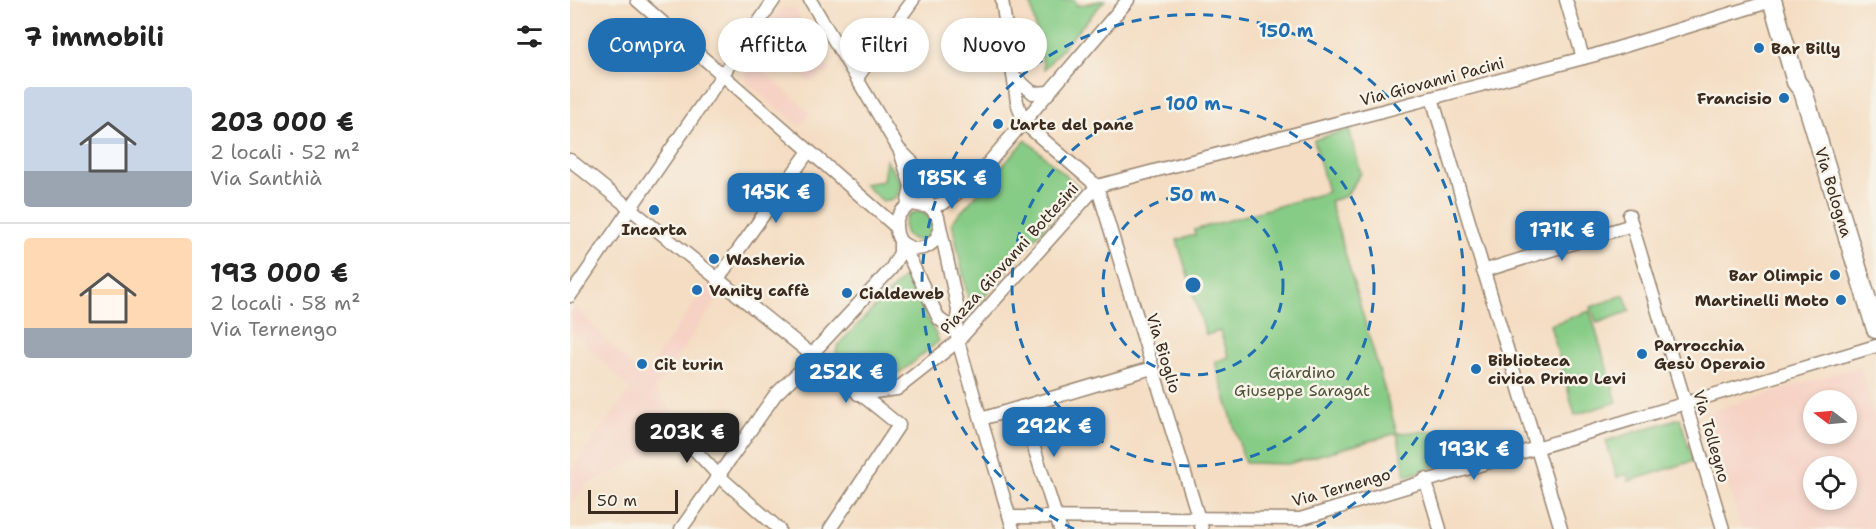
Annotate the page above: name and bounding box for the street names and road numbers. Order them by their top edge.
street label: Via Giovanni Pacini [1358,52,1507,111]
street label: Via Bologna [1810,144,1857,240]
street label: Piazza Giovanni Bottesini [935,178,1083,339]
street label: Via Bioglio [1141,311,1186,396]
street label: Via Tollegno [1688,387,1735,485]
street label: Via Ternengo [1289,463,1393,512]

